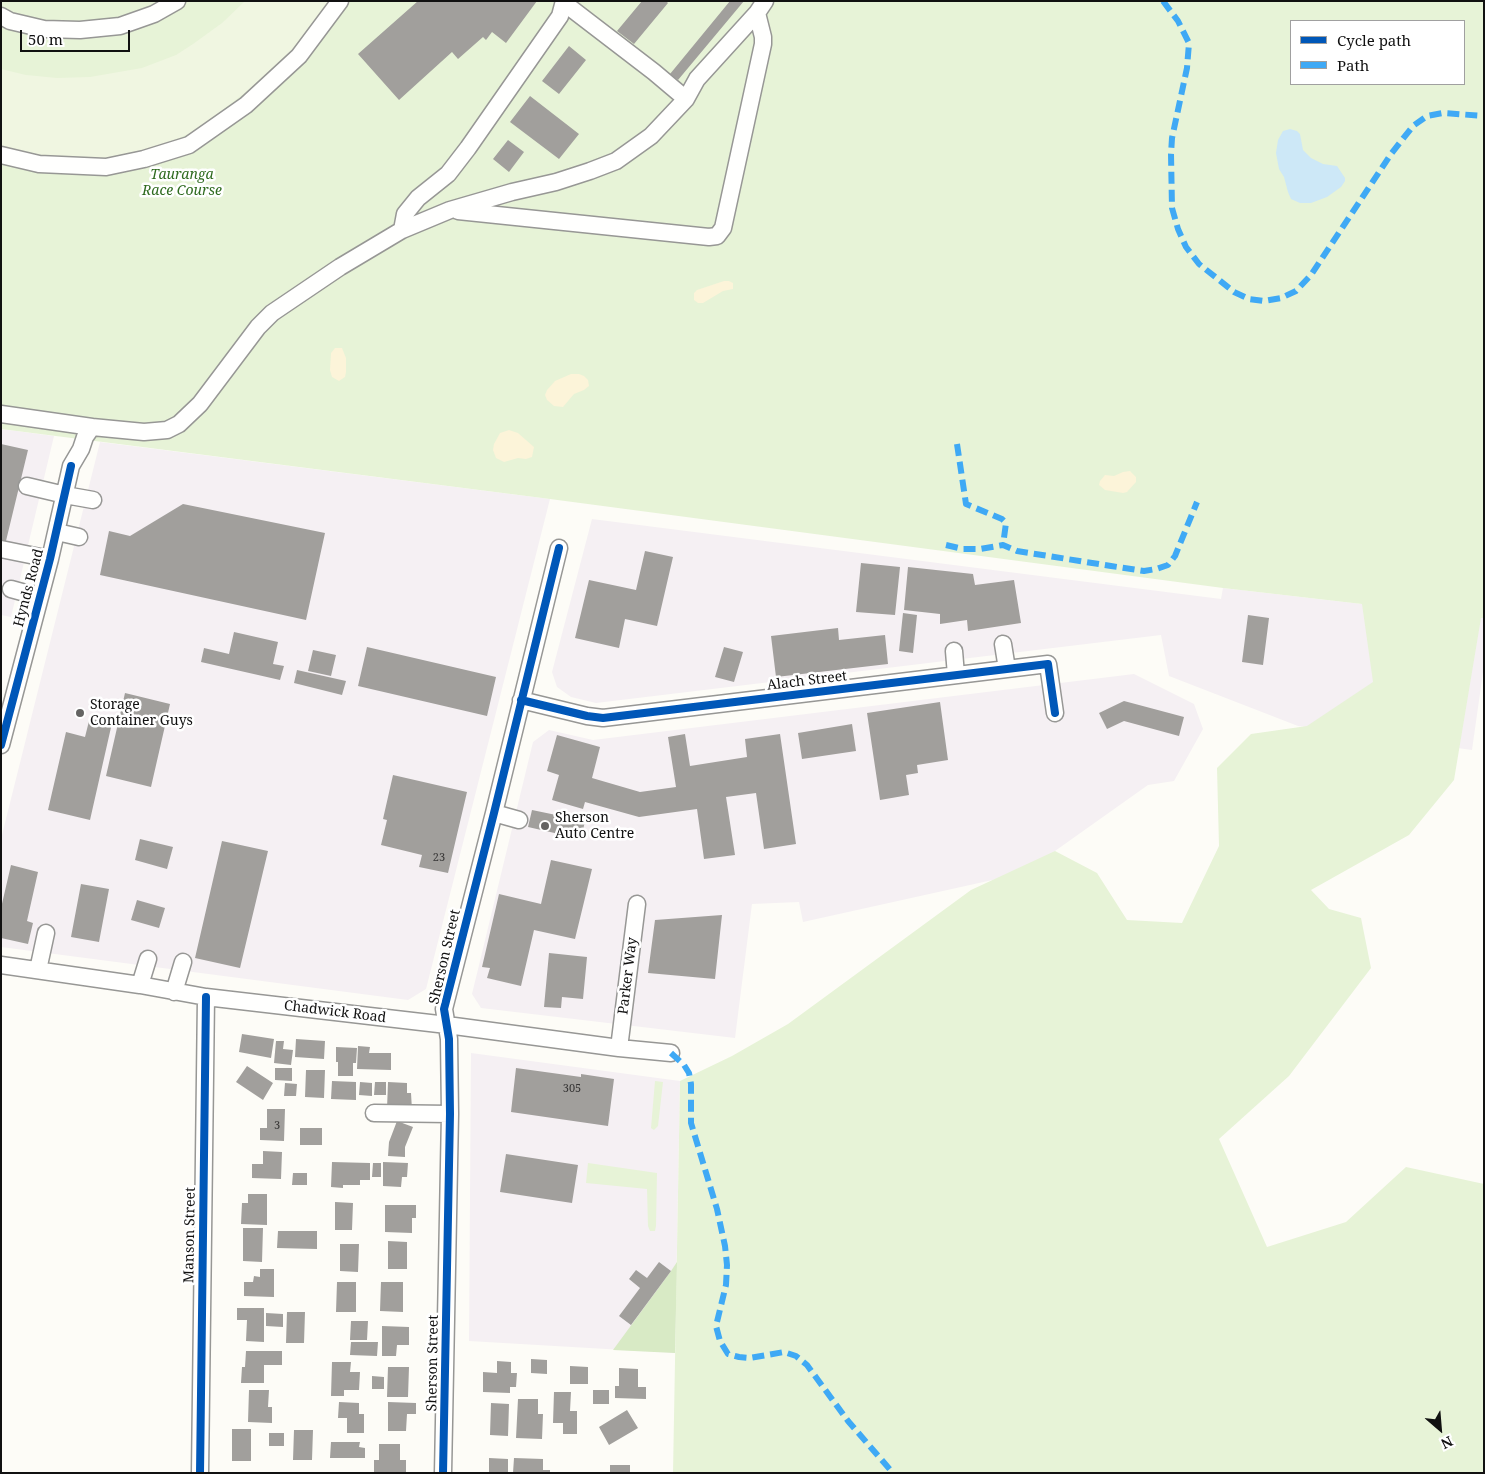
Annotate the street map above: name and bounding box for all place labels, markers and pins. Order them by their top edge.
place label: Storage Container Guys [90,697,193,730]
marker: Storage Container Guys [74,707,86,719]
place label: Sherson Auto Centre [555,810,634,842]
marker: Sherson Auto Centre [539,820,551,832]

